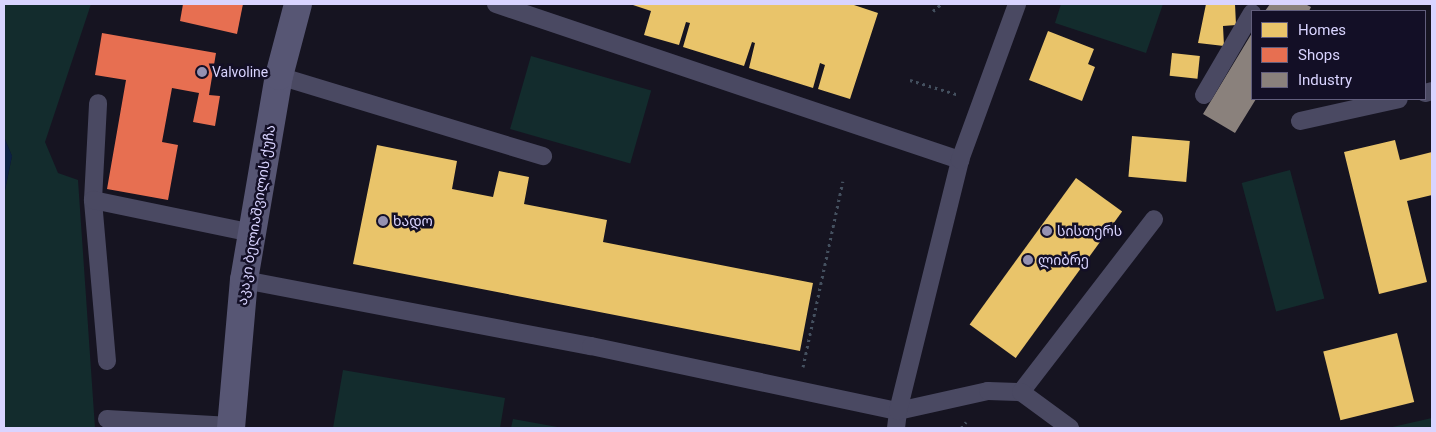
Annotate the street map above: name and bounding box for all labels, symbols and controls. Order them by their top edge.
legend [1251,10,1426,100]
text: Homes [1298,21,1346,39]
text: Shops [1298,46,1340,64]
place label: Valvoline [212,64,268,80]
marker: Valvoline [196,66,208,78]
text: Industry [1298,71,1352,89]
street label: აკაკი ბელიაშვილის ქუჩა [233,124,279,306]
place label: ხადო [393,213,433,229]
marker: ხადო [377,215,389,227]
place label: სისთერს [1057,223,1122,239]
marker: სისთერს [1041,225,1053,237]
place label: ლიბრე [1038,252,1089,268]
marker: ლიბრე [1022,254,1034,266]

